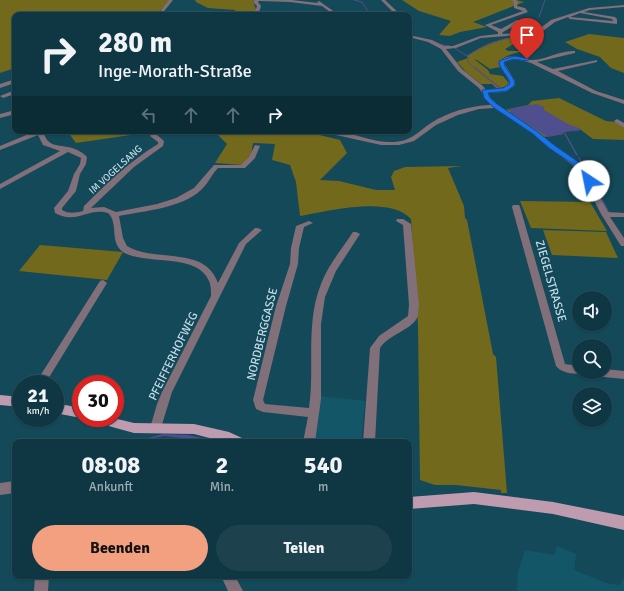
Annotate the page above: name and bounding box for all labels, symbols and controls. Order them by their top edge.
pin [510,18,544,59]
icon: arrive [516,24,538,46]
text: 280 m [98,26,172,60]
icon: right [32,28,84,80]
text: Inge-Morath-Straße [98,60,252,82]
icon: left [138,104,160,126]
icon: ahead [180,104,202,126]
icon: ahead [222,104,244,126]
icon: right [264,104,286,126]
street label: IM VOGELSANG [87,143,145,197]
position arrow [568,160,610,202]
street label: ZIEGELSTRASSE [532,238,569,324]
street label: NORDBERGGASSE [244,286,281,382]
map controls [572,291,612,427]
button: sound [572,291,612,331]
street label: PFEIFFERHOFWEG [145,309,201,403]
button: search [572,339,612,379]
speed limit sign: 30 [72,375,124,427]
text: 21 [27,383,49,408]
button: layers [572,387,612,427]
text: km/h [27,405,49,417]
text: 08:08 [81,450,140,480]
text: 2 [216,450,228,480]
text: 540 [304,450,343,480]
text: Ankunft [89,479,133,495]
text: Min. [210,479,234,495]
text: m [318,479,328,495]
button: Beenden [32,525,208,571]
button: Teilen [216,525,392,571]

